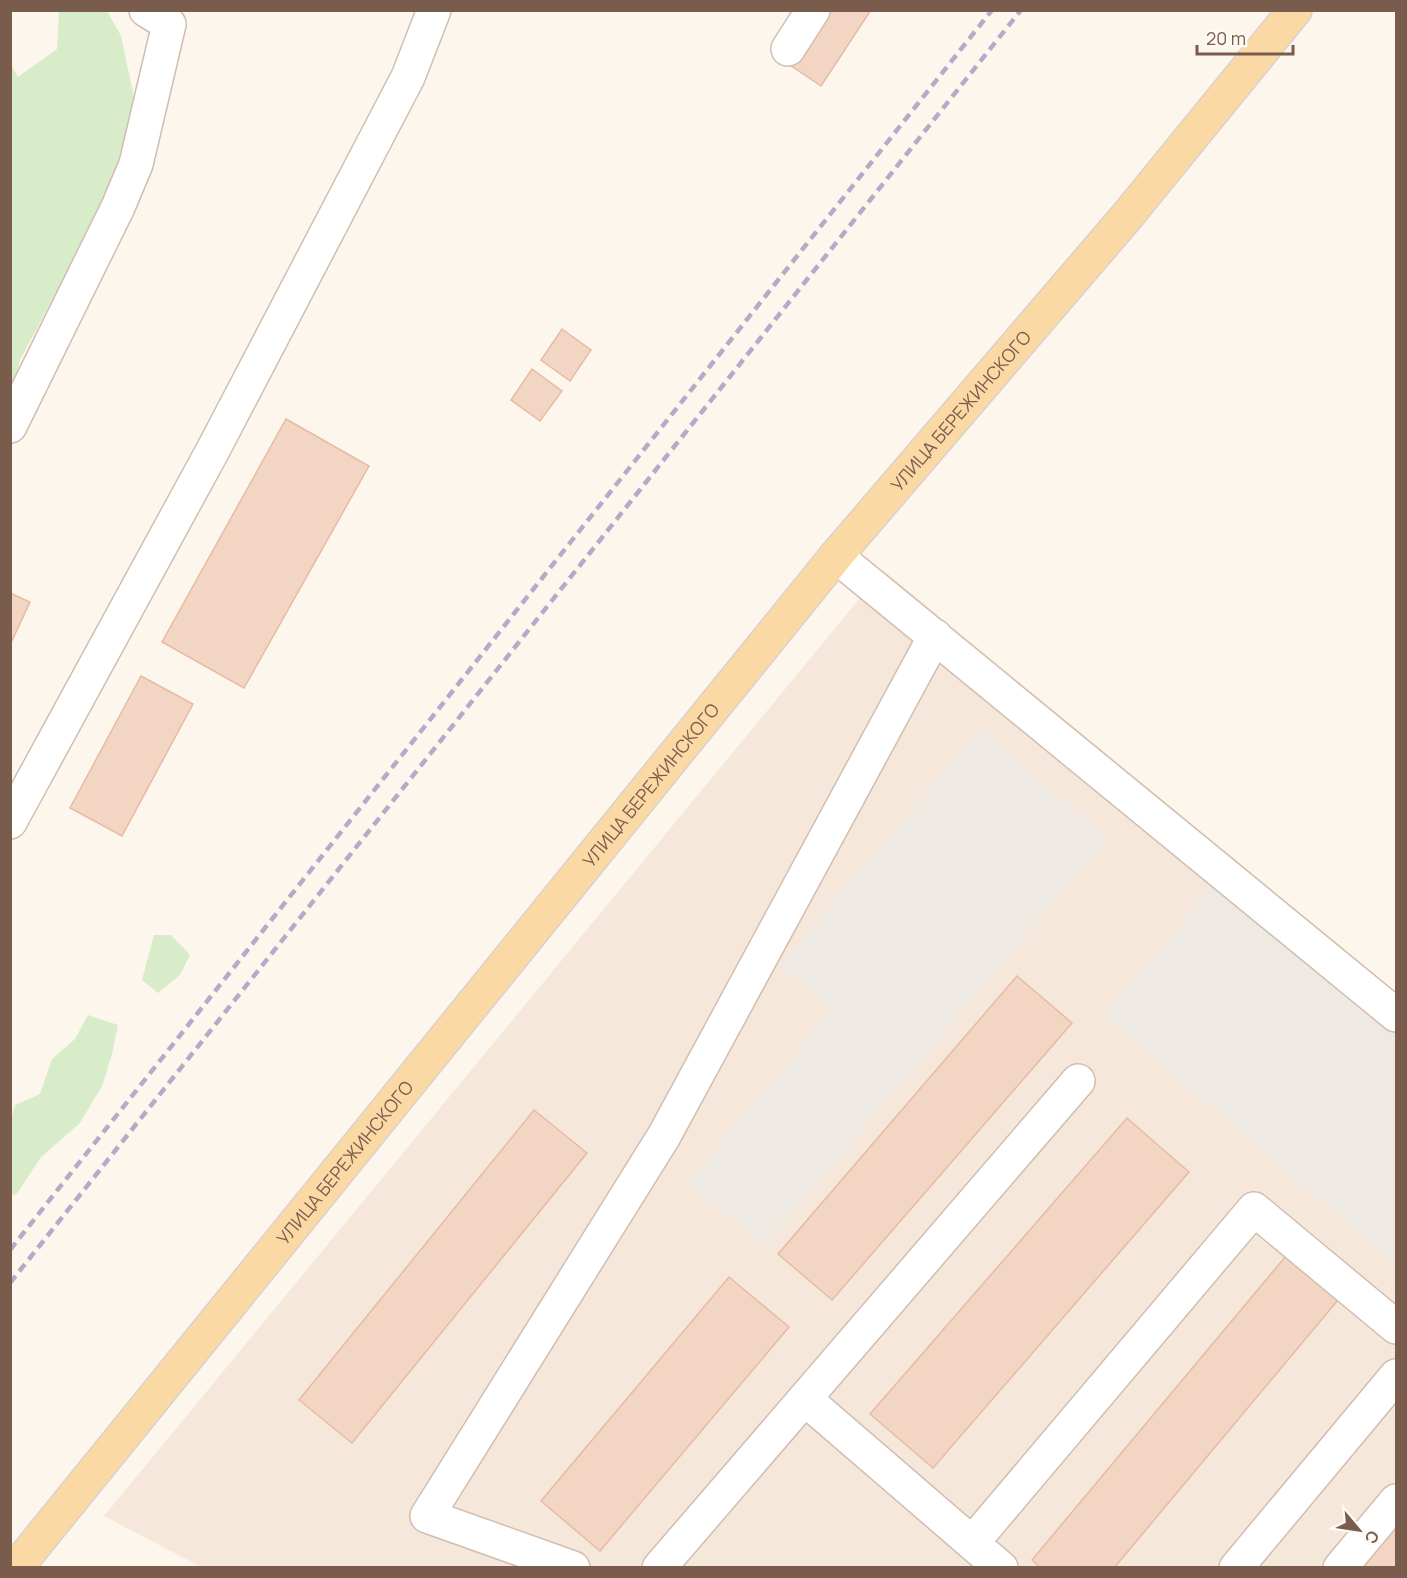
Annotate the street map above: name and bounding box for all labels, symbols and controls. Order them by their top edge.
scale bar [1197,18,1293,56]
text: 20 m [1206,26,1246,50]
street label: УЛИЦА БЕРЕЖИНСКОГО [885,325,1036,496]
street label: УЛИЦА БЕРЕЖИНСКОГО [577,698,724,872]
street label: УЛИЦА БЕРЕЖИНСКОГО [271,1075,418,1249]
north arrow [1329,1500,1389,1560]
text: С [1360,1527,1385,1548]

